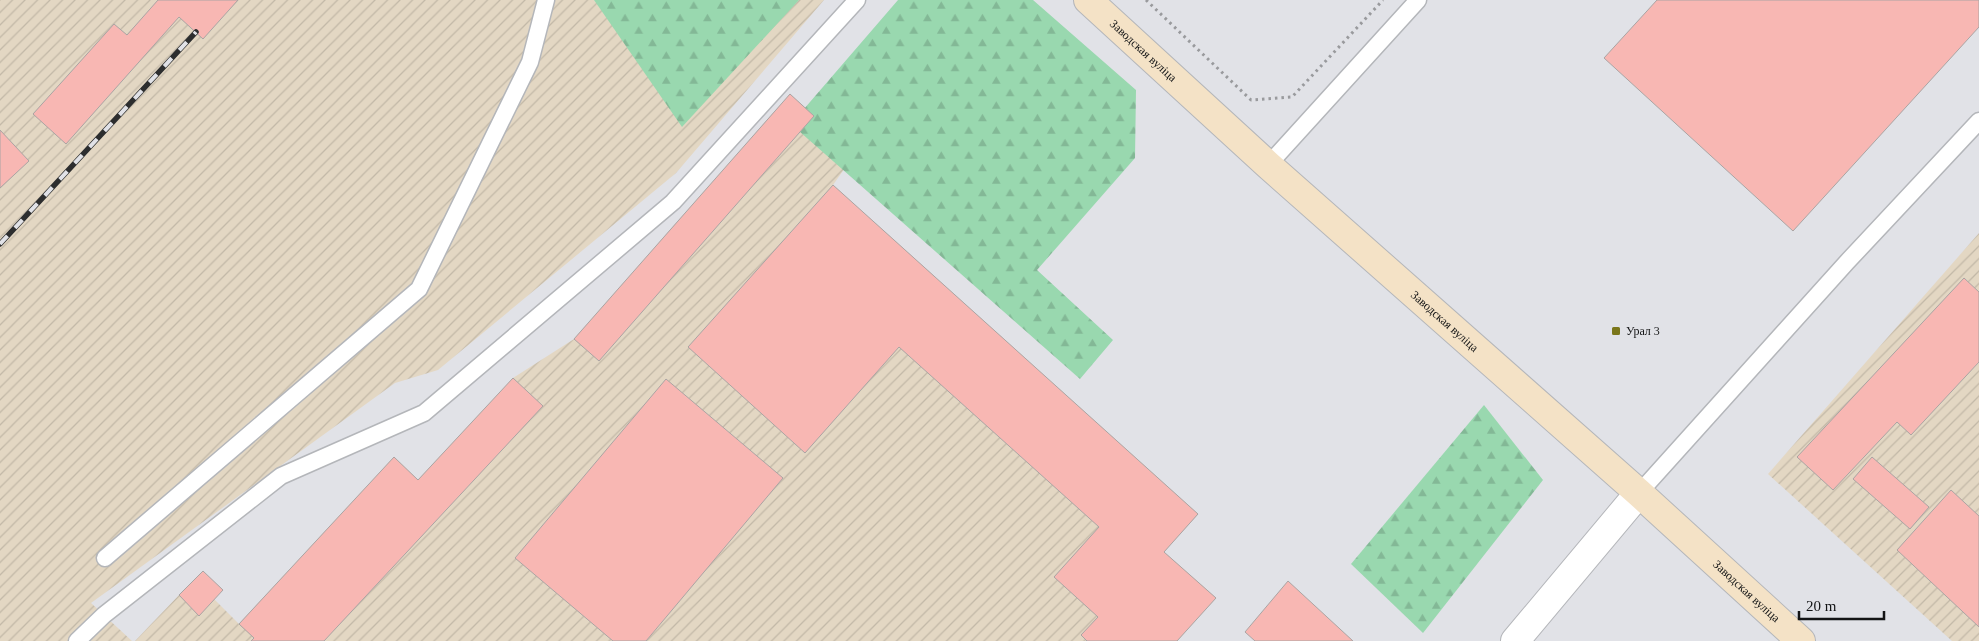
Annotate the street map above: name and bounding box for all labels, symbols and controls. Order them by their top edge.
street label: Заводская вуліца [1107,17,1180,85]
street label: Заводская вуліца [1408,288,1482,355]
place label: Урал 3 [1626,324,1660,338]
marker: Урал 3 [1610,325,1622,337]
street label: Заводская вуліца [1710,557,1783,626]
scale bar [1799,588,1884,620]
text: 20 m [1806,598,1837,614]

